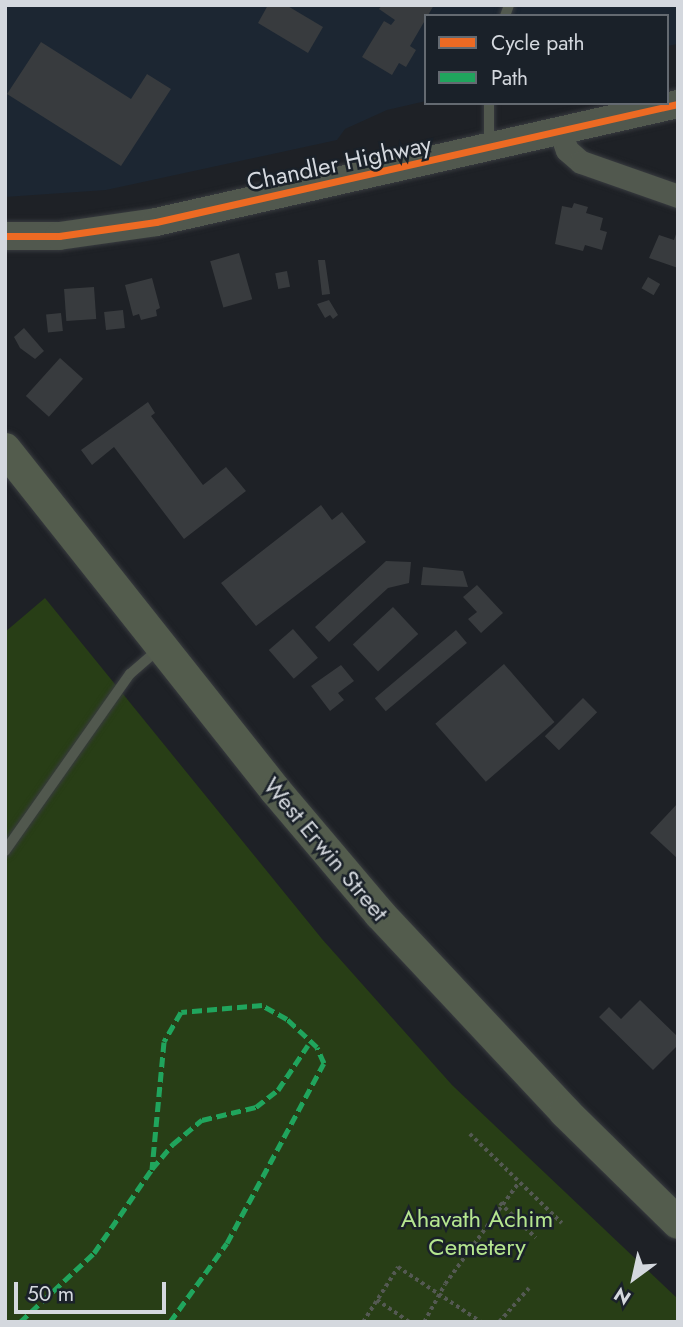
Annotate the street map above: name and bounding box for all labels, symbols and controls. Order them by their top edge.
legend [424,14,669,105]
text: Cycle path [491,28,584,58]
text: Path [491,63,528,93]
street label: Chandler Highway [244,129,434,197]
street label: West Erwin Street [258,771,394,927]
park label: Ahavath Achim Cemetery [401,1205,553,1261]
north arrow [599,1243,669,1313]
scale bar [18,1268,170,1312]
text: 50 m [27,1279,74,1309]
text: N [609,1281,636,1311]

